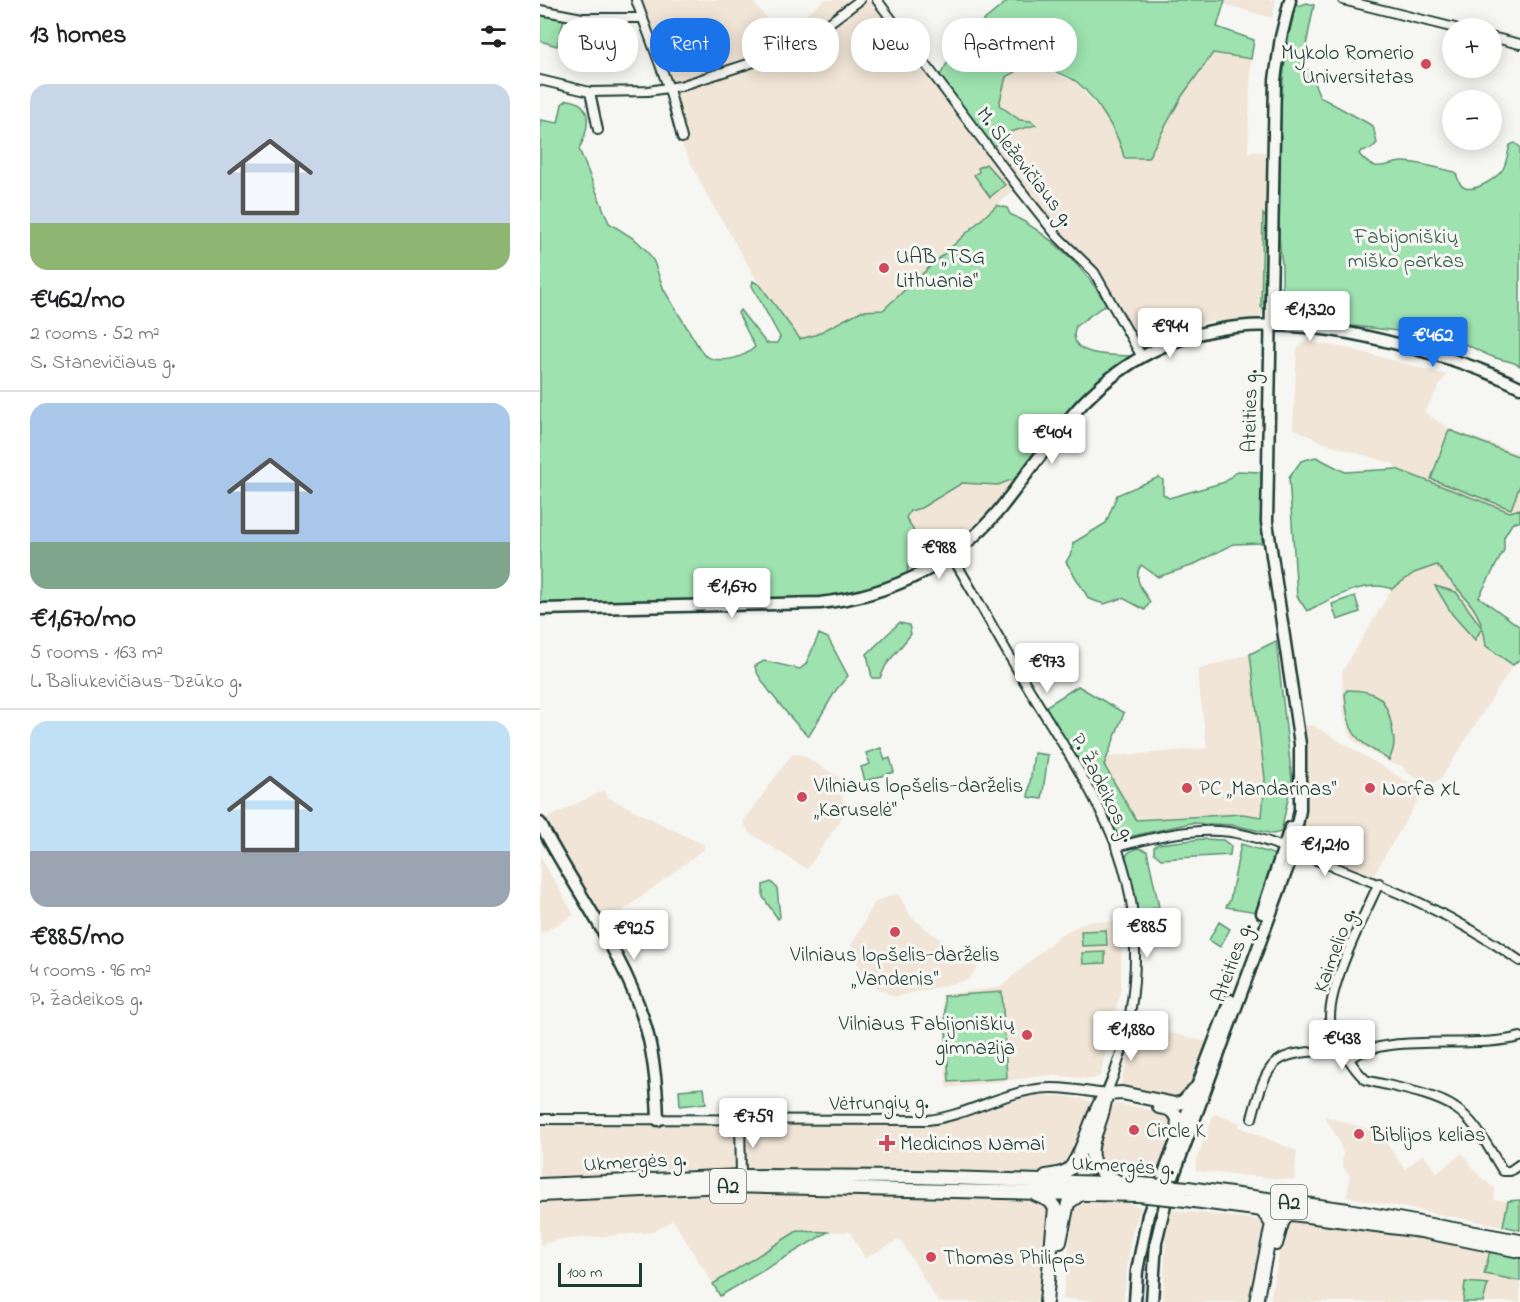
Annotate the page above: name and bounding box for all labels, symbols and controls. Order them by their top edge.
text: 13 homes [30,17,126,55]
chip: Buy [558,18,638,72]
chip: Rent [650,18,730,72]
chip: Filters [742,18,839,72]
chip: New [851,18,930,72]
chip: Apartment [942,18,1077,72]
map controls [1442,18,1502,150]
button: + [1442,18,1502,78]
icon: filters [477,20,510,53]
place label: Mykolo Romerio Universitetas [1281,39,1414,93]
marker: Mykolo Romerio Universitetas [1419,57,1433,71]
button: − [1442,90,1502,150]
street label: M. Sleževičiaus g. [966,101,1081,235]
icon: home [216,123,324,231]
park label: Fabijoniškių miško parkas [1348,223,1464,277]
place label: UAB „TSG Lithuania“ [896,243,985,297]
marker: UAB „TSG Lithuania“ [877,261,891,275]
text: €462/mo [30,282,125,320]
pin: €1,320 [1261,291,1359,342]
text: €1,320 [1285,296,1335,325]
pin: €944 [1134,308,1206,359]
text: €944 [1152,313,1188,342]
pin: €462 [1397,317,1469,368]
text: 2 rooms · 52 m² [30,320,160,349]
text: €462 [1413,322,1453,351]
text: S. Stanevičiaus g. [30,349,175,378]
street label: Ateities g. [1235,369,1269,453]
pin: €404 [1016,414,1088,465]
text: €404 [1032,419,1072,448]
icon: home [216,442,324,550]
pin: €988 [903,529,975,580]
text: €988 [922,534,956,563]
pin: €1,670 [683,568,781,619]
text: €1,670 [707,573,757,602]
text: €1,670/mo [30,601,136,639]
text: 5 rooms · 163 m² [30,639,163,668]
pin: €973 [1011,643,1083,694]
text: €973 [1029,648,1065,677]
text: L. Baliukevičiaus-Dzūko g. [30,668,242,697]
street label: P. Žadeikos g. [1060,728,1142,848]
icon: home [216,760,324,868]
place label: Vilniaus lopšelis-darželis „Karuselė“ [813,772,1023,826]
place label: PC „Mandarinas“ [1199,775,1337,805]
place label: Norfa XL [1382,775,1460,805]
marker: PC „Mandarinas“ [1180,781,1194,795]
marker: Norfa XL [1363,781,1377,795]
marker: Vilniaus lopšelis-darželis „Karuselė“ [795,790,809,804]
pin: €1,210 [1276,826,1374,877]
text: €1,210 [1301,831,1349,860]
street label: Kaimelio g. [1307,904,1367,998]
pin: €885 [1111,908,1183,959]
pin: €925 [598,910,670,961]
text: €885 [1127,913,1167,942]
text: €925 [613,915,655,944]
text: €885/mo [30,919,124,957]
street label: Ateities g. [1205,919,1263,1008]
marker: Vilniaus lopšelis-darželis „Vandenis“ [888,925,902,939]
place label: Vilniaus lopšelis-darželis „Vandenis“ [789,941,1000,995]
text: 4 rooms · 96 m² [30,957,151,986]
text: P. Žadeikos g. [30,986,143,1015]
place label: Vilniaus Fabijoniškių gimnazija [838,1010,1015,1066]
pin: €1,880 [1082,1011,1180,1062]
text: €1,880 [1107,1016,1155,1045]
pin: €438 [1306,1020,1378,1071]
text: €438 [1323,1025,1361,1054]
marker: Vilniaus Fabijoniškių gimnazija [1020,1028,1034,1042]
street label: Vėtrungių g. [828,1088,929,1122]
pin: €759 [717,1098,789,1149]
text: €759 [733,1103,773,1132]
place label: Circle K [1146,1117,1206,1147]
place label: Biblijos kelias [1370,1121,1486,1151]
marker: Circle K [1127,1123,1141,1137]
marker: Biblijos kelias [1352,1127,1366,1141]
place label: Medicinos Namai [900,1130,1045,1160]
marker: Medicinos Namai [878,1134,896,1152]
street label: Ukmergės g. [583,1145,688,1183]
street label: Ukmergės g. [1070,1149,1175,1187]
road number: A2 [710,1169,746,1203]
road number: A2 [1271,1185,1307,1219]
place label: Thomas Philipps [943,1244,1085,1274]
marker: Thomas Philipps [924,1250,938,1264]
scale bar [558,1260,642,1288]
text: 100 m [567,1261,602,1285]

